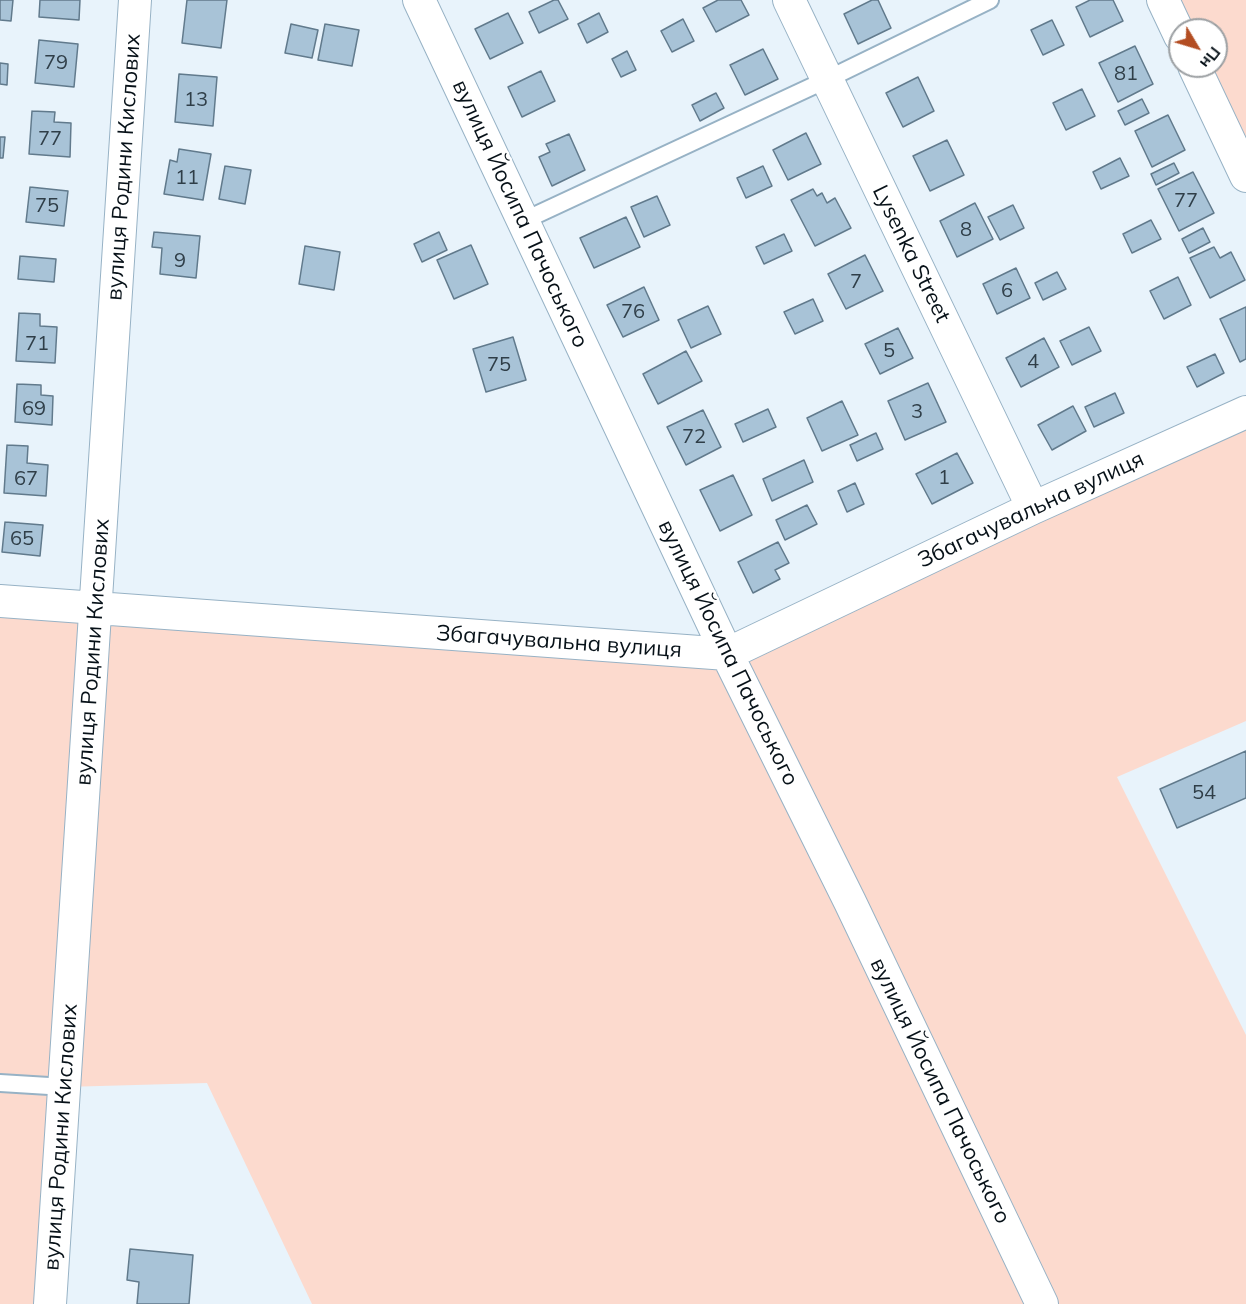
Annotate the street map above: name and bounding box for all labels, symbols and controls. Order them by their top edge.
north arrow [1168,18,1228,78]
street label: вулиця Родини Кислових [101,33,147,301]
text: Пн [1196,43,1225,73]
house number: 79 [44,51,68,75]
house number: 81 [1114,62,1138,86]
street label: вулиця Йосипа Пачоського [446,76,594,352]
house number: 13 [184,88,208,112]
house number: 77 [38,127,62,151]
house number: 11 [175,166,199,190]
street label: Lysenka Street [866,181,956,327]
house number: 77 [1174,189,1198,213]
house number: 75 [35,194,59,218]
house number: 8 [960,218,972,242]
house number: 9 [174,249,186,273]
house number: 7 [850,270,862,294]
house number: 6 [1001,279,1013,303]
house number: 76 [621,300,645,324]
house number: 71 [25,332,49,356]
house number: 5 [883,339,895,363]
house number: 4 [1027,350,1039,374]
house number: 75 [487,353,511,377]
house number: 69 [22,397,46,421]
house number: 3 [911,400,923,424]
house number: 72 [682,425,706,449]
street label: Збагачувальна вулиця [914,446,1148,574]
house number: 1 [938,466,950,490]
house number: 67 [14,467,38,491]
street label: вулиця Йосипа Пачоського [652,516,804,790]
street label: вулиця Родини Кислових [70,518,116,786]
house number: 65 [10,527,34,551]
street label: Збагачувальна вулиця [435,620,683,664]
house number: 54 [1192,781,1216,805]
street label: вулиця Йосипа Пачоського [864,954,1016,1228]
street label: вулиця Родини Кислових [38,1003,84,1271]

